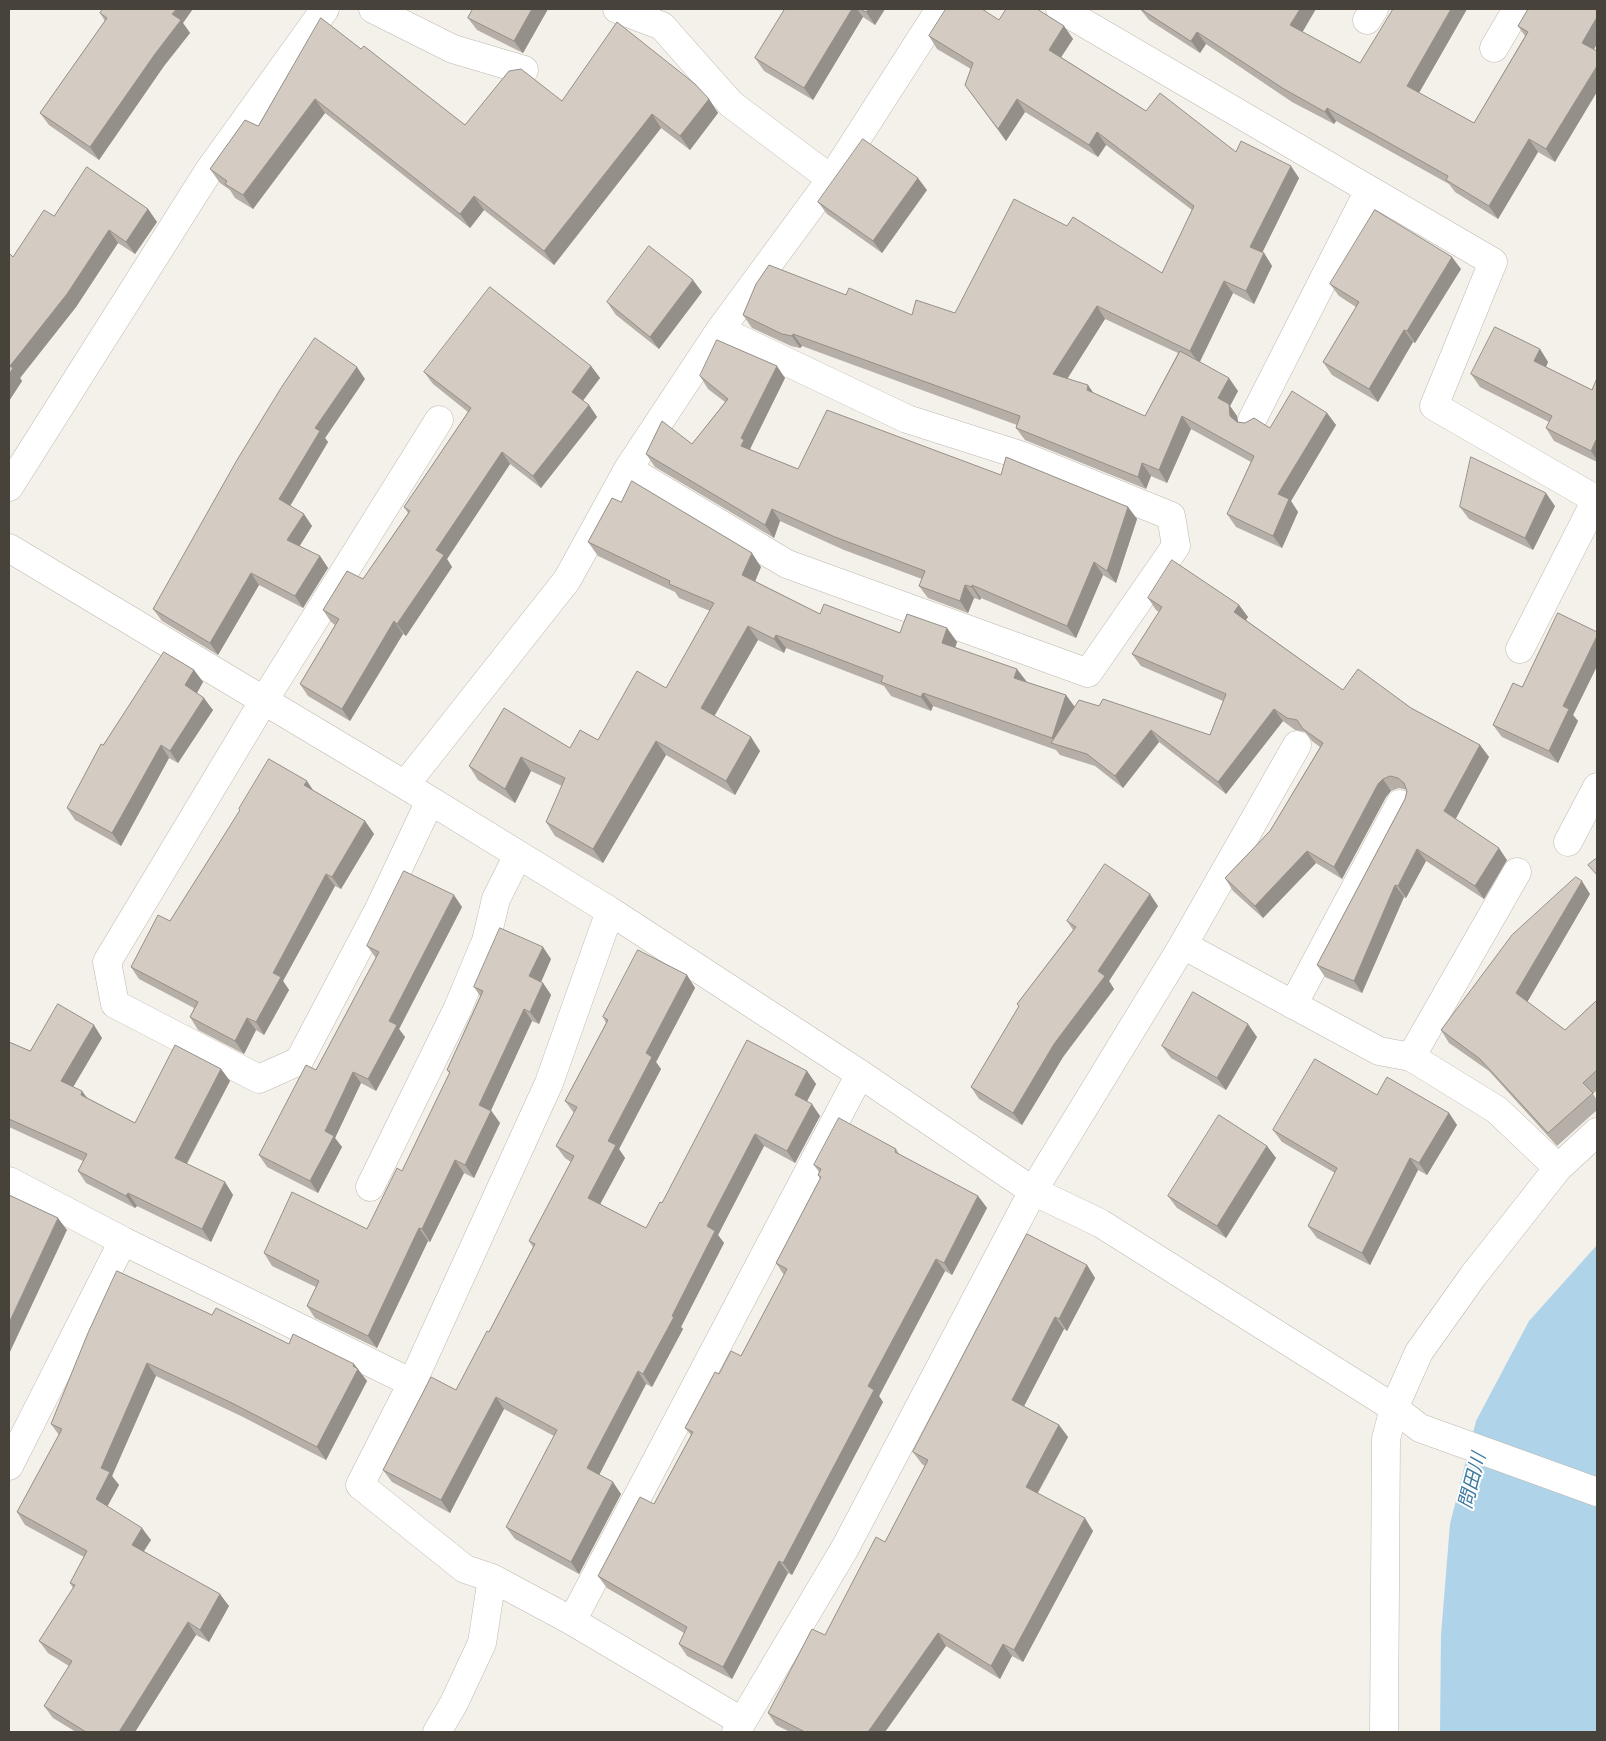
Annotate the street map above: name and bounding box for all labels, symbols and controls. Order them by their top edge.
water label: 問田川 [1455,1451,1491,1511]

